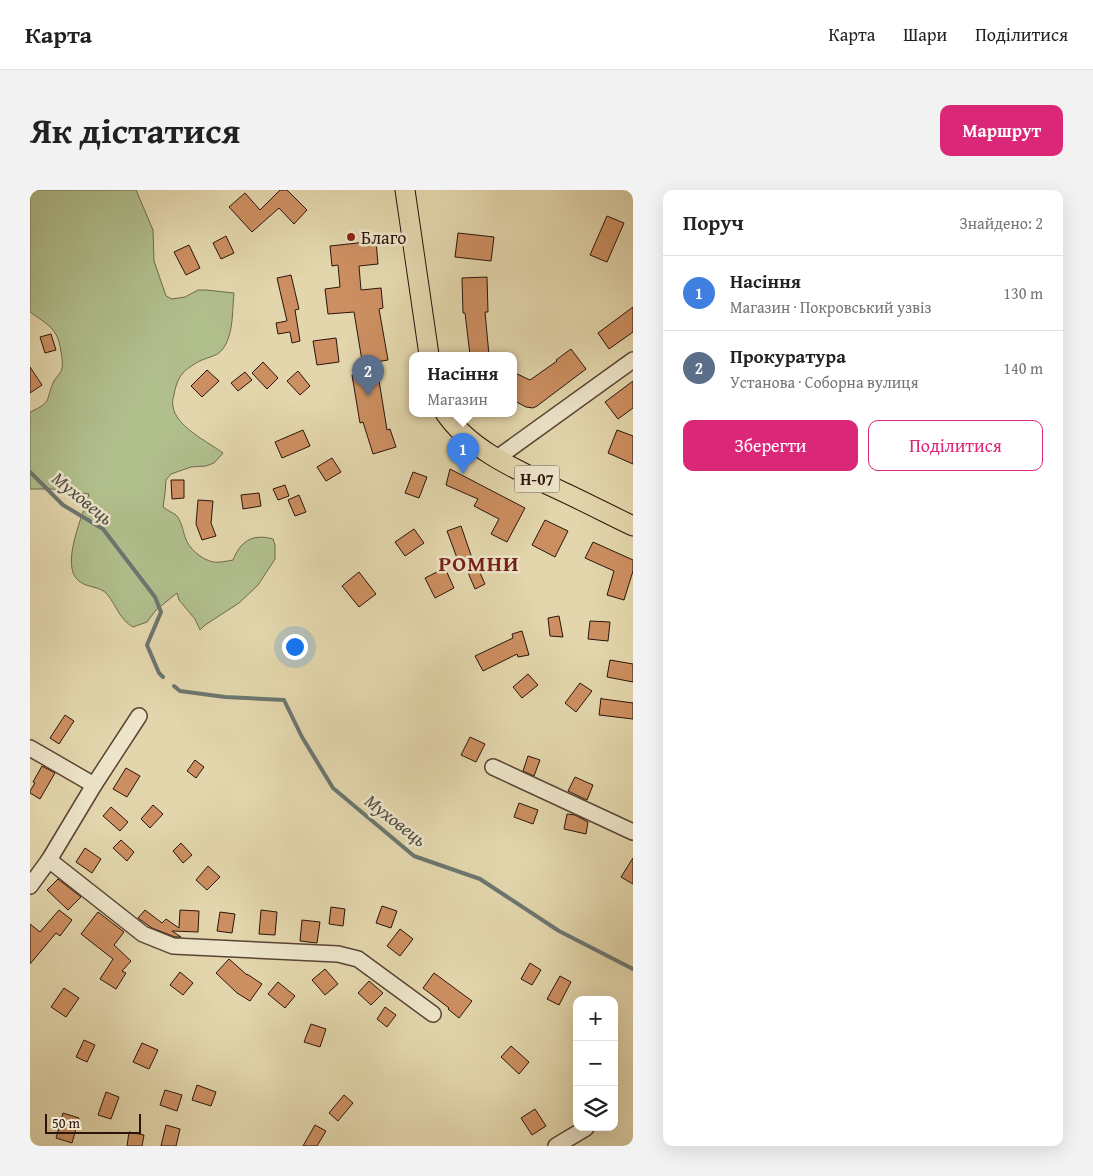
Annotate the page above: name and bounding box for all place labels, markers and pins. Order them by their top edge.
place label: Благо [361,224,406,251]
marker: Благо [345,231,357,243]
pin: 2 [352,355,384,396]
pin: 1 [447,433,479,474]

